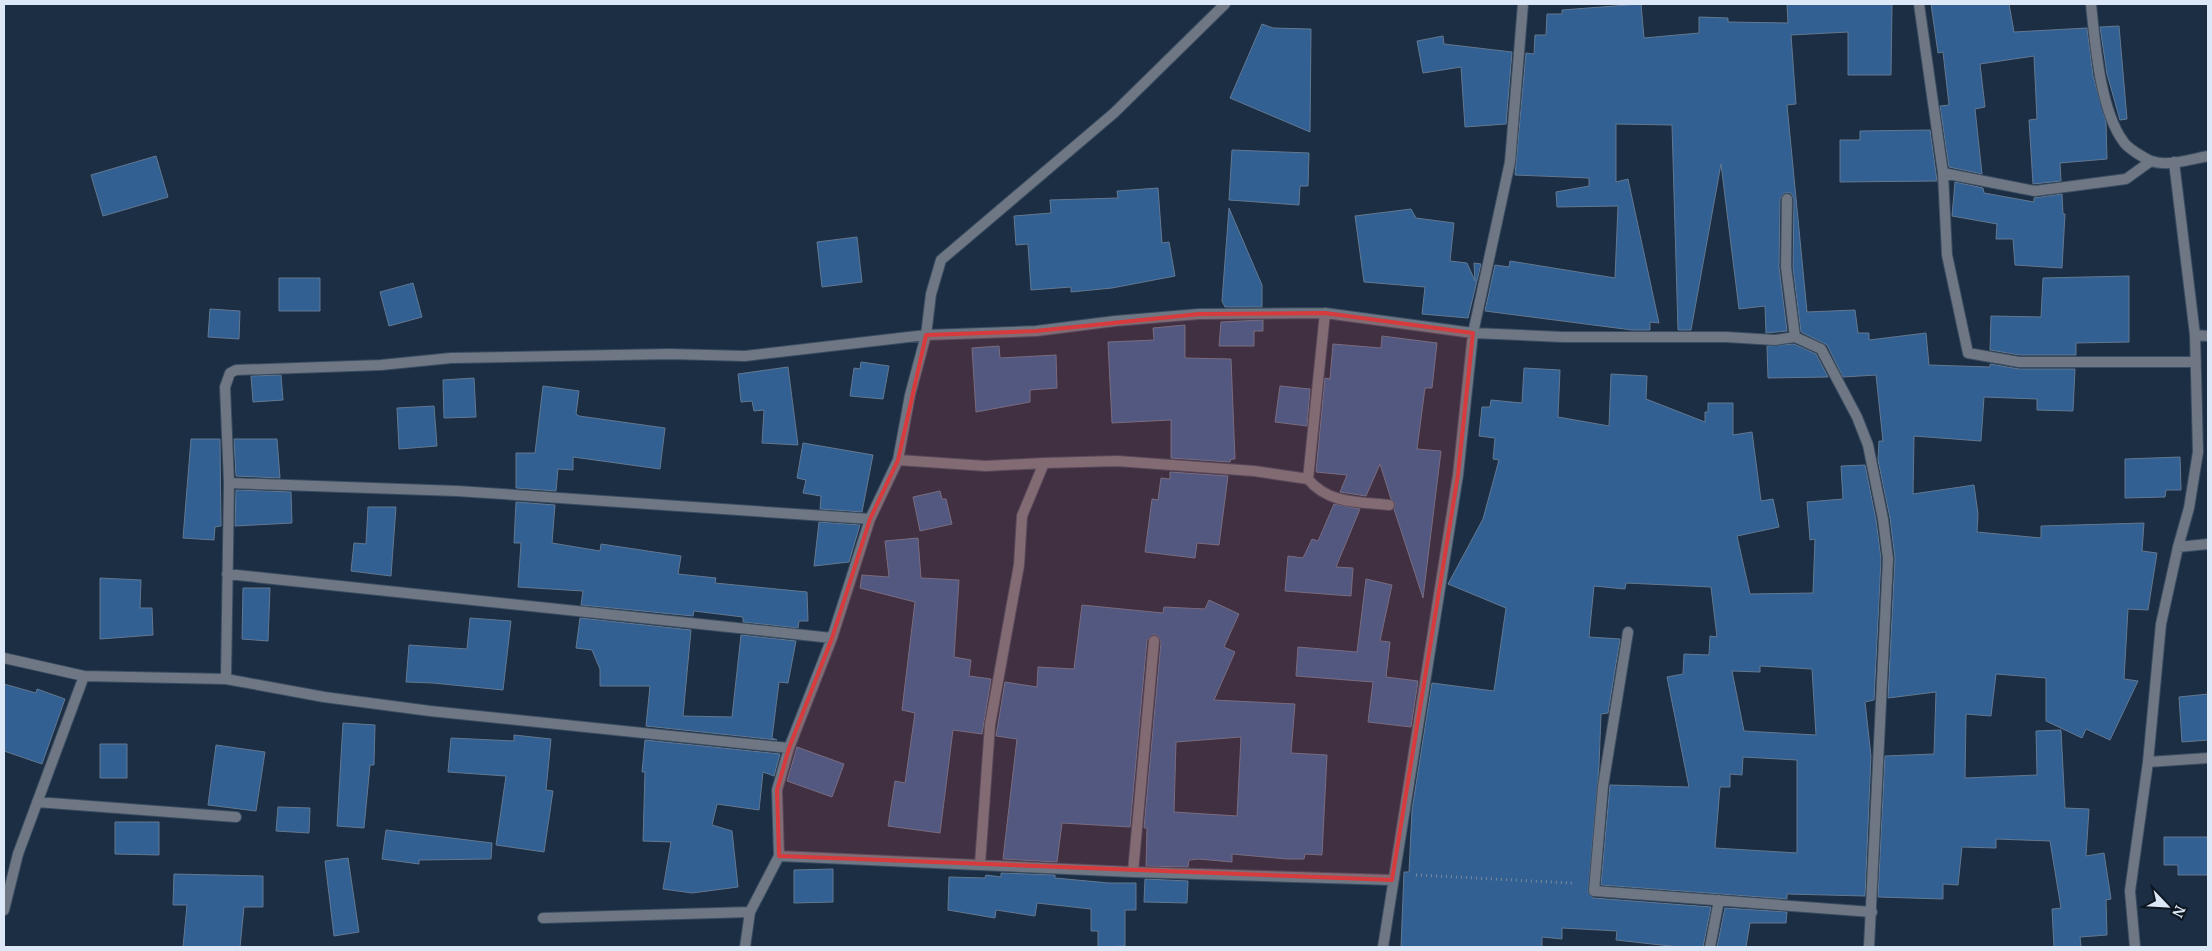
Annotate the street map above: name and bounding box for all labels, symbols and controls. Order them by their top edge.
north arrow [2142,881,2192,931]
text: N [2168,903,2189,920]

